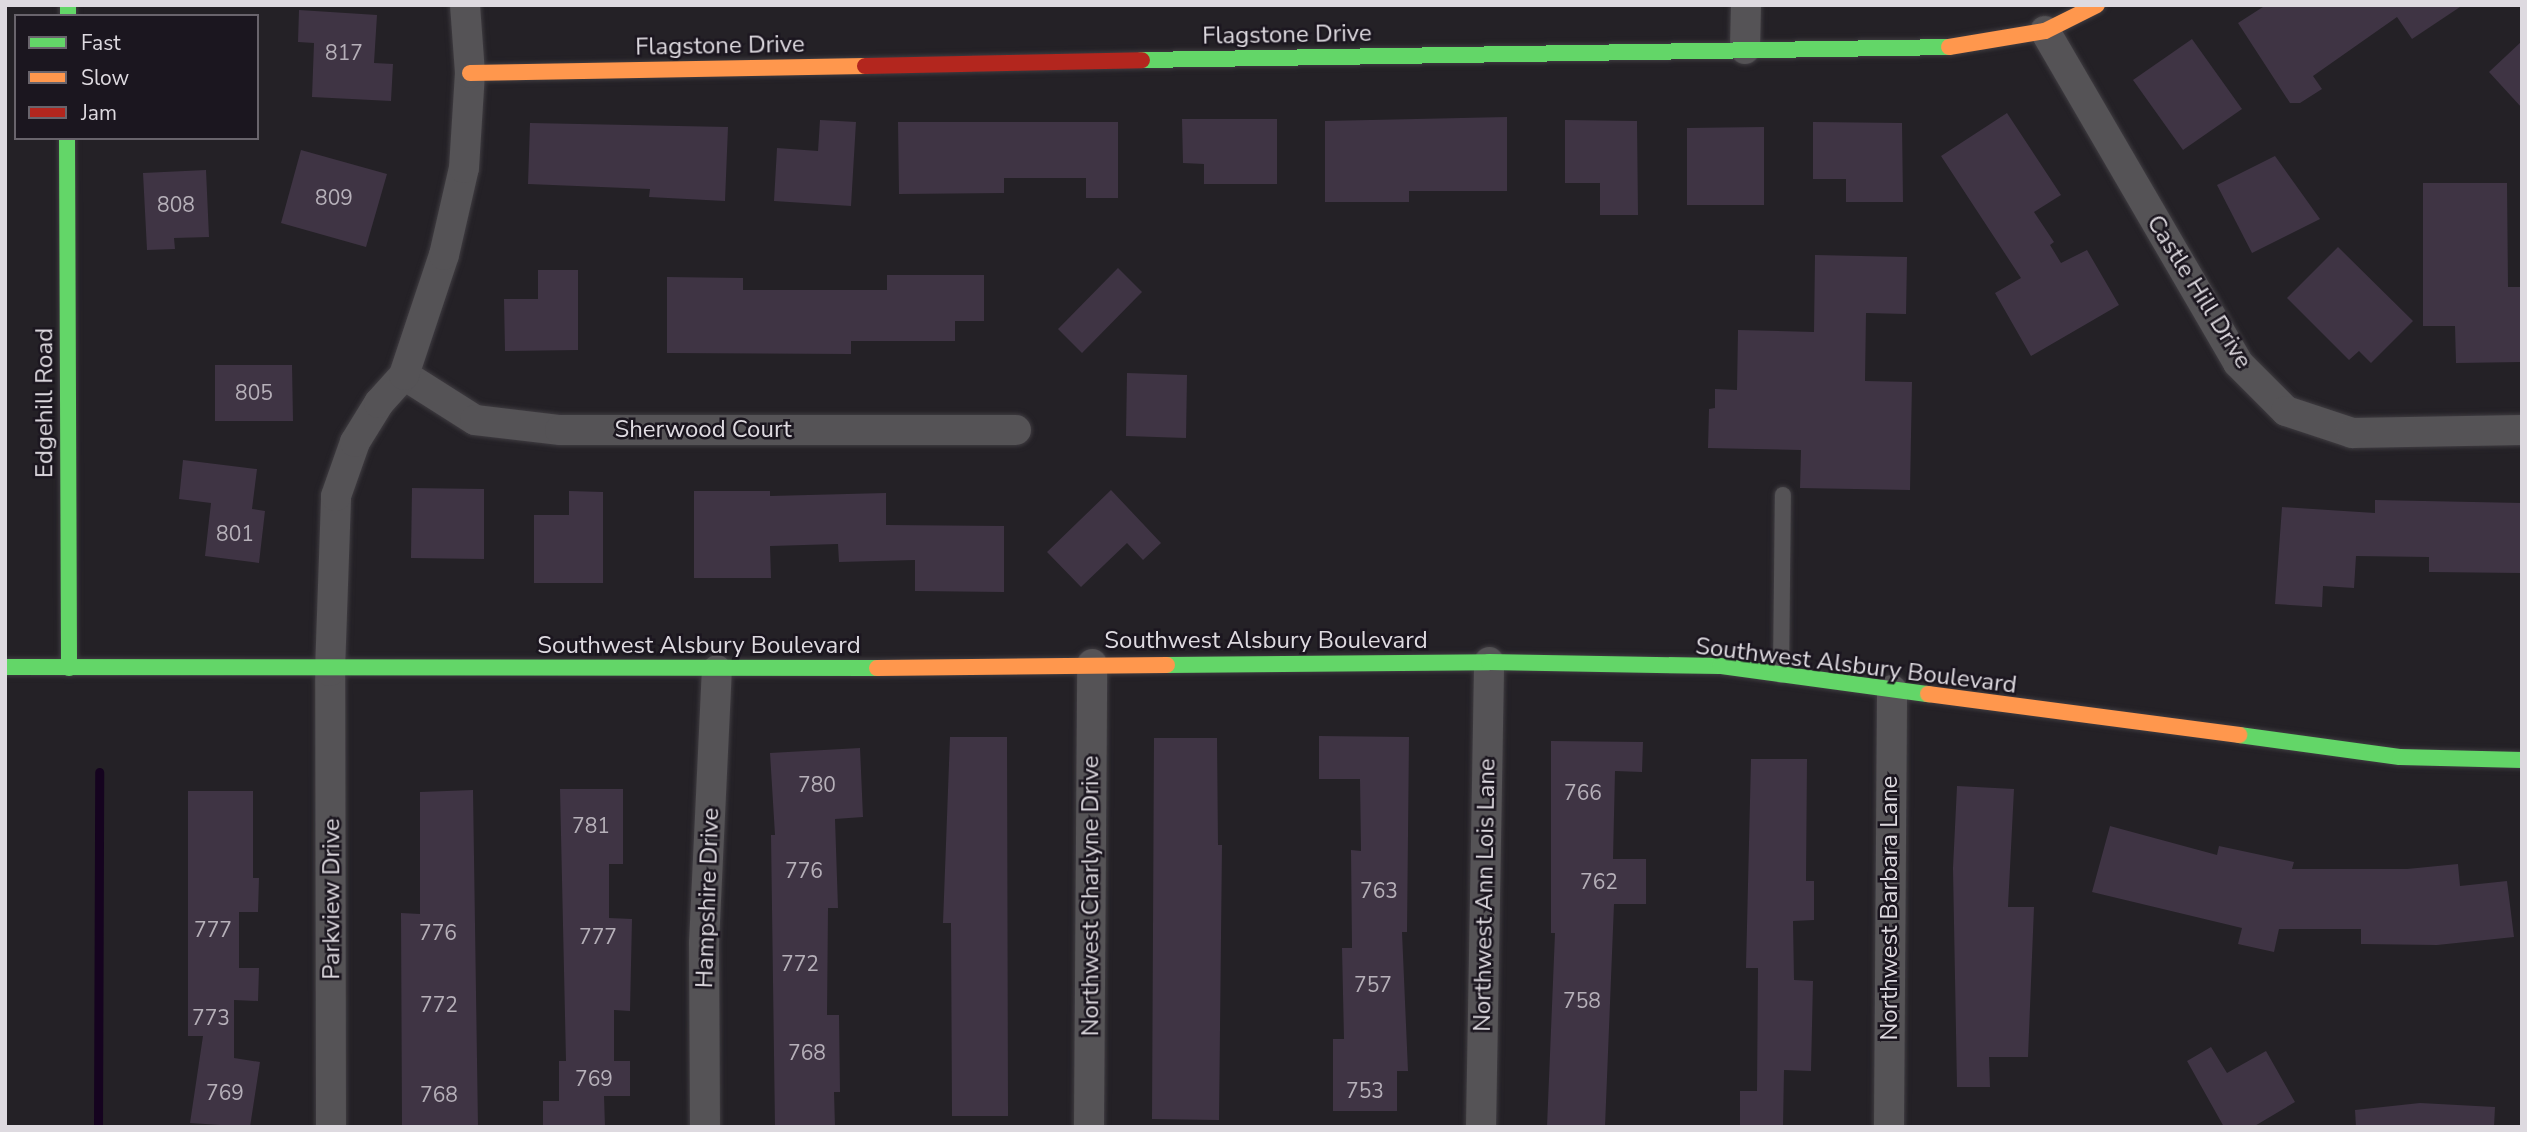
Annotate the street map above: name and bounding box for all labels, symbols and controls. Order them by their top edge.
legend [14,14,259,140]
street label: Flagstone Drive [1202,19,1372,51]
text: Fast [81,29,121,57]
street label: Flagstone Drive [635,30,805,62]
house number: 817 [325,40,363,66]
text: Slow [81,64,129,92]
text: Jam [81,99,117,127]
house number: 809 [315,185,353,211]
house number: 808 [157,192,195,218]
street label: Castle Hill Drive [2140,210,2258,374]
street label: Edgehill Road [31,328,59,478]
house number: 805 [235,380,273,406]
street label: Sherwood Court [614,416,792,444]
house number: 801 [216,521,254,547]
street label: Southwest Alsbury Boulevard [1104,627,1428,655]
street label: Southwest Alsbury Boulevard [537,632,861,660]
street label: Southwest Alsbury Boulevard [1694,632,2018,700]
street label: Northwest Charlyne Drive [1077,756,1105,1036]
street label: Northwest Ann Lois Lane [1468,758,1502,1032]
house number: 780 [798,772,836,798]
street label: Northwest Barbara Lane [1876,776,1904,1040]
house number: 766 [1564,780,1602,806]
street label: Hampshire Drive [690,807,726,989]
house number: 781 [572,813,610,839]
street label: Parkview Drive [318,818,346,980]
house number: 776 [785,858,823,884]
house number: 762 [1580,869,1618,895]
house number: 763 [1360,878,1398,904]
house number: 777 [194,917,232,943]
house number: 776 [419,920,457,946]
house number: 777 [579,924,617,950]
house number: 772 [781,951,819,977]
house number: 757 [1354,972,1392,998]
house number: 758 [1563,988,1601,1014]
house number: 772 [420,992,458,1018]
house number: 773 [192,1005,230,1031]
house number: 768 [788,1040,826,1066]
house number: 769 [575,1066,613,1092]
house number: 753 [1346,1078,1384,1104]
house number: 769 [206,1080,244,1106]
house number: 768 [420,1082,458,1108]

